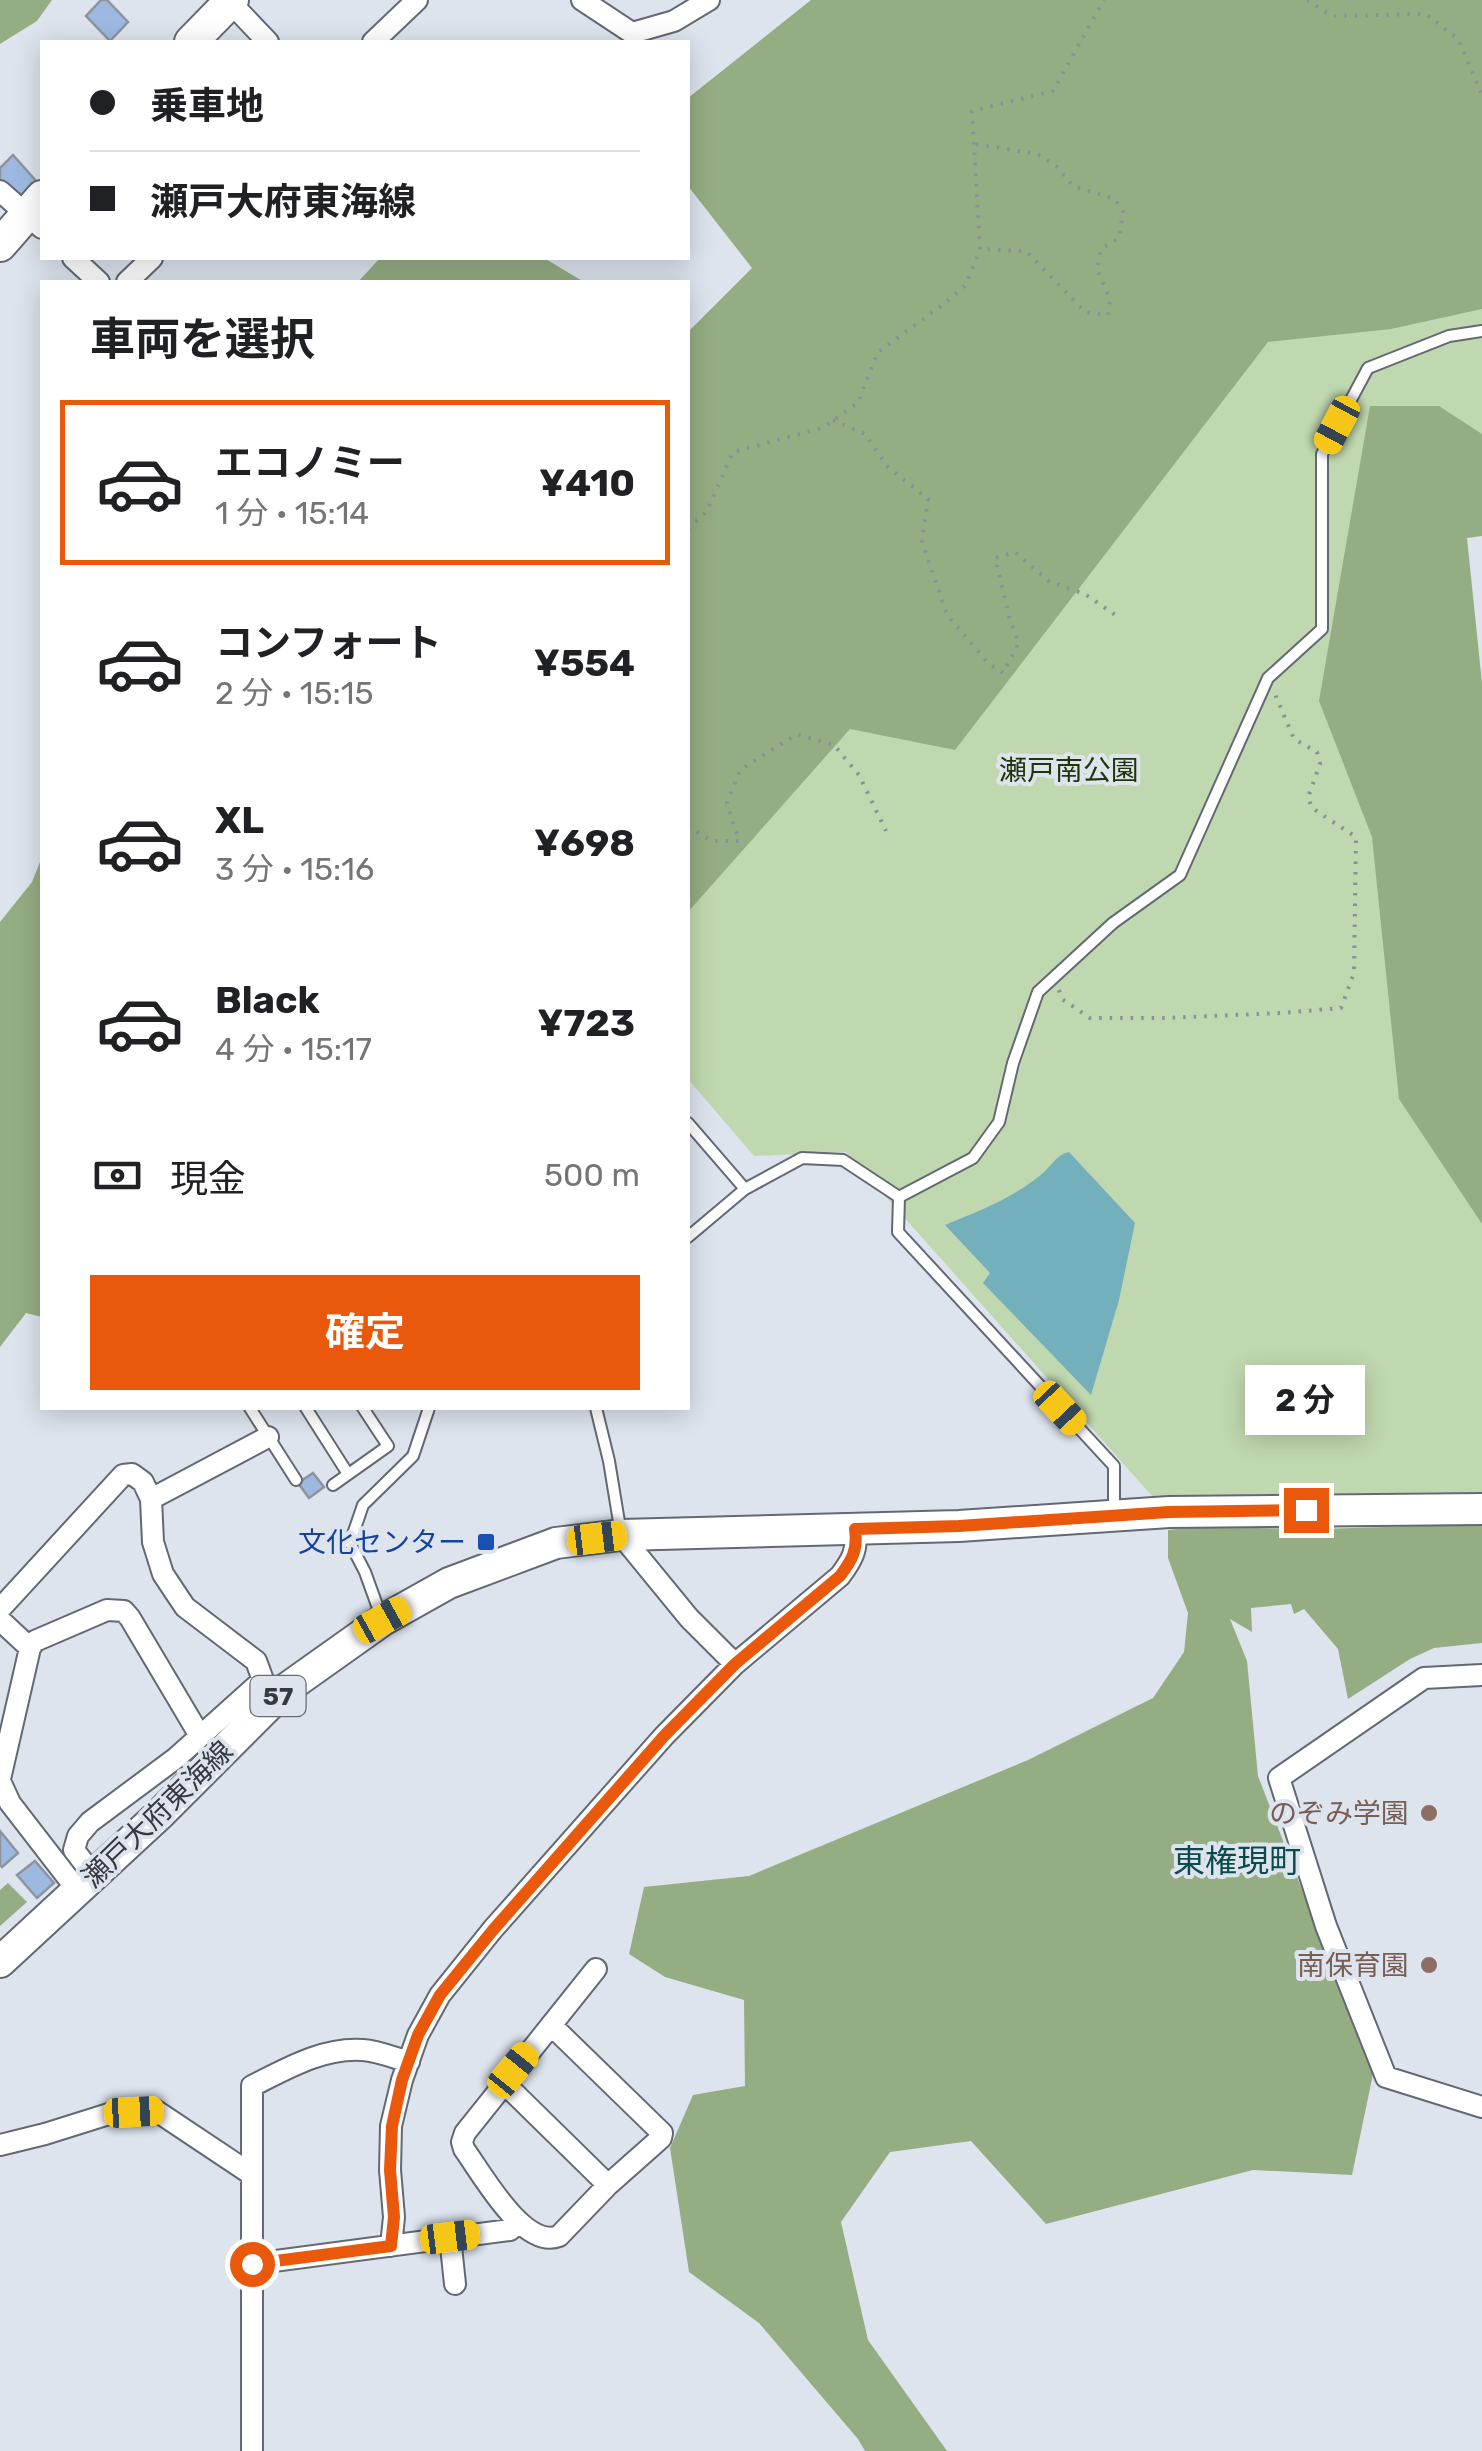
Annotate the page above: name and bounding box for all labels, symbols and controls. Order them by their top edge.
text: 乗車地 [150,83,264,129]
text: 瀬戸大府東海線 [150,179,416,225]
text: 車両を選択 [90,313,315,366]
car [1310,391,1364,459]
icon: car [95,438,185,528]
text: エコノミー [215,440,405,486]
text: ¥410 [539,460,635,506]
text: 1 分 · 15:14 [215,494,369,532]
icon: car [95,618,185,708]
text: コンフォート [215,620,442,666]
text: ¥554 [534,640,635,686]
text: 2 分 · 15:15 [215,674,373,712]
park label: 瀬戸南公園 [999,754,1139,787]
text: XL [215,797,264,843]
icon: car [95,798,185,888]
text: ¥698 [534,820,635,866]
text: 3 分 · 15:16 [215,850,374,888]
text: Black [215,977,320,1023]
icon: car [95,978,185,1068]
text: ¥723 [537,1000,635,1046]
text: 4 分 · 15:17 [215,1030,372,1068]
icon: cash [90,1148,145,1203]
text: 現金 [170,1156,246,1202]
text: 500 m [544,1156,640,1194]
button: 確定 [90,1275,640,1390]
callout: 2 分 [1246,1365,1366,1435]
car [1029,1376,1091,1440]
text: 2 分 [1275,1381,1335,1419]
route end [1284,1488,1329,1533]
car [565,1519,629,1557]
place label: 文化センター [298,1526,466,1559]
marker: 文化センター [475,1531,497,1553]
car [348,1592,416,1648]
road number: 57 [250,1676,306,1716]
street label: 瀬戸大府東海線 [75,1734,239,1894]
place label: のぞみ学園 [1269,1797,1409,1830]
marker: のぞみ学園 [1418,1802,1440,1824]
district label: 東権現町 [1173,1842,1301,1880]
place label: 南保育園 [1297,1949,1409,1982]
marker: 南保育園 [1418,1954,1440,1976]
car [482,2037,544,2103]
car [103,2095,165,2129]
car [418,2218,482,2256]
route start [230,2242,275,2287]

